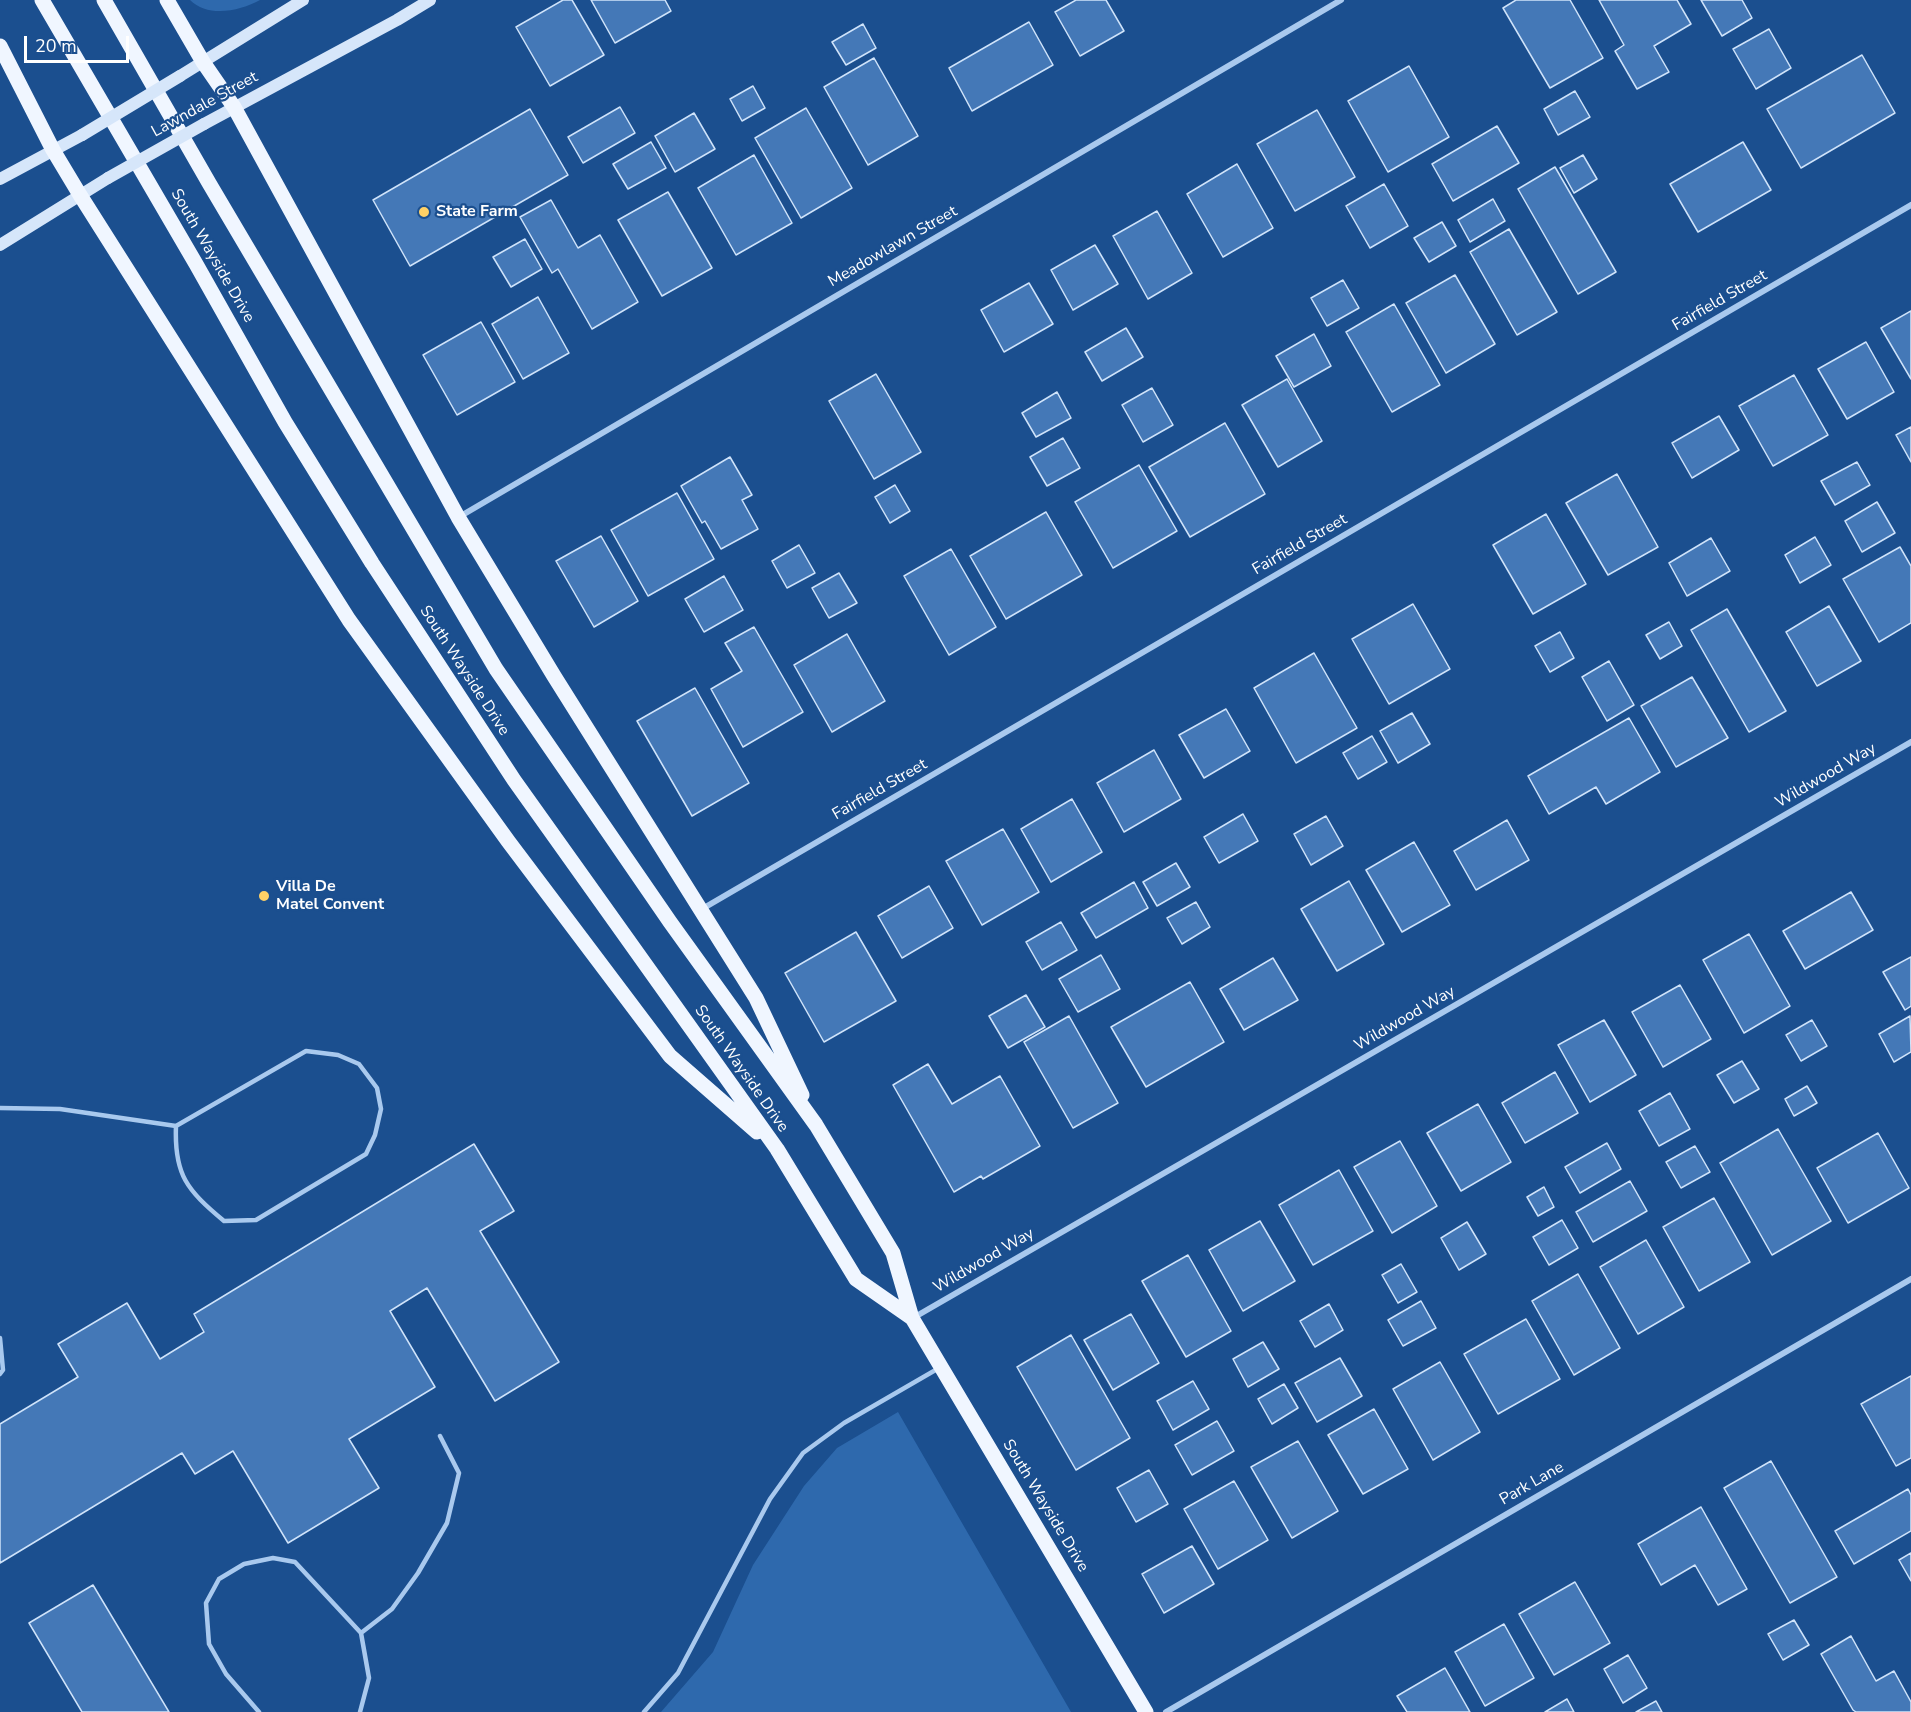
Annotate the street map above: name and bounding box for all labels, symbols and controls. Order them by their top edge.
scale bar [27,24,132,62]
text: 20 m [35,34,77,58]
street label: Lawndale Street [149,68,261,142]
street label: South Wayside Drive [166,186,258,326]
place label: State Farm [436,202,518,222]
street label: Meadowlawn Street [825,202,961,292]
marker: State Farm [417,205,431,219]
street label: Fairfield Street [1669,266,1771,336]
street label: Fairfield Street [1249,510,1351,580]
street label: South Wayside Drive [415,602,513,740]
street label: Wildwood Way [1772,739,1880,813]
street label: Fairfield Street [829,755,931,825]
place label: Villa De Matel Convent [276,877,384,915]
marker: Villa De Matel Convent [257,889,271,903]
street label: Wildwood Way [1351,982,1459,1056]
street label: South Wayside Drive [690,1002,792,1136]
street label: Wildwood Way [930,1224,1038,1298]
street label: South Wayside Drive [998,1436,1092,1576]
street label: Park Lane [1497,1458,1567,1510]

